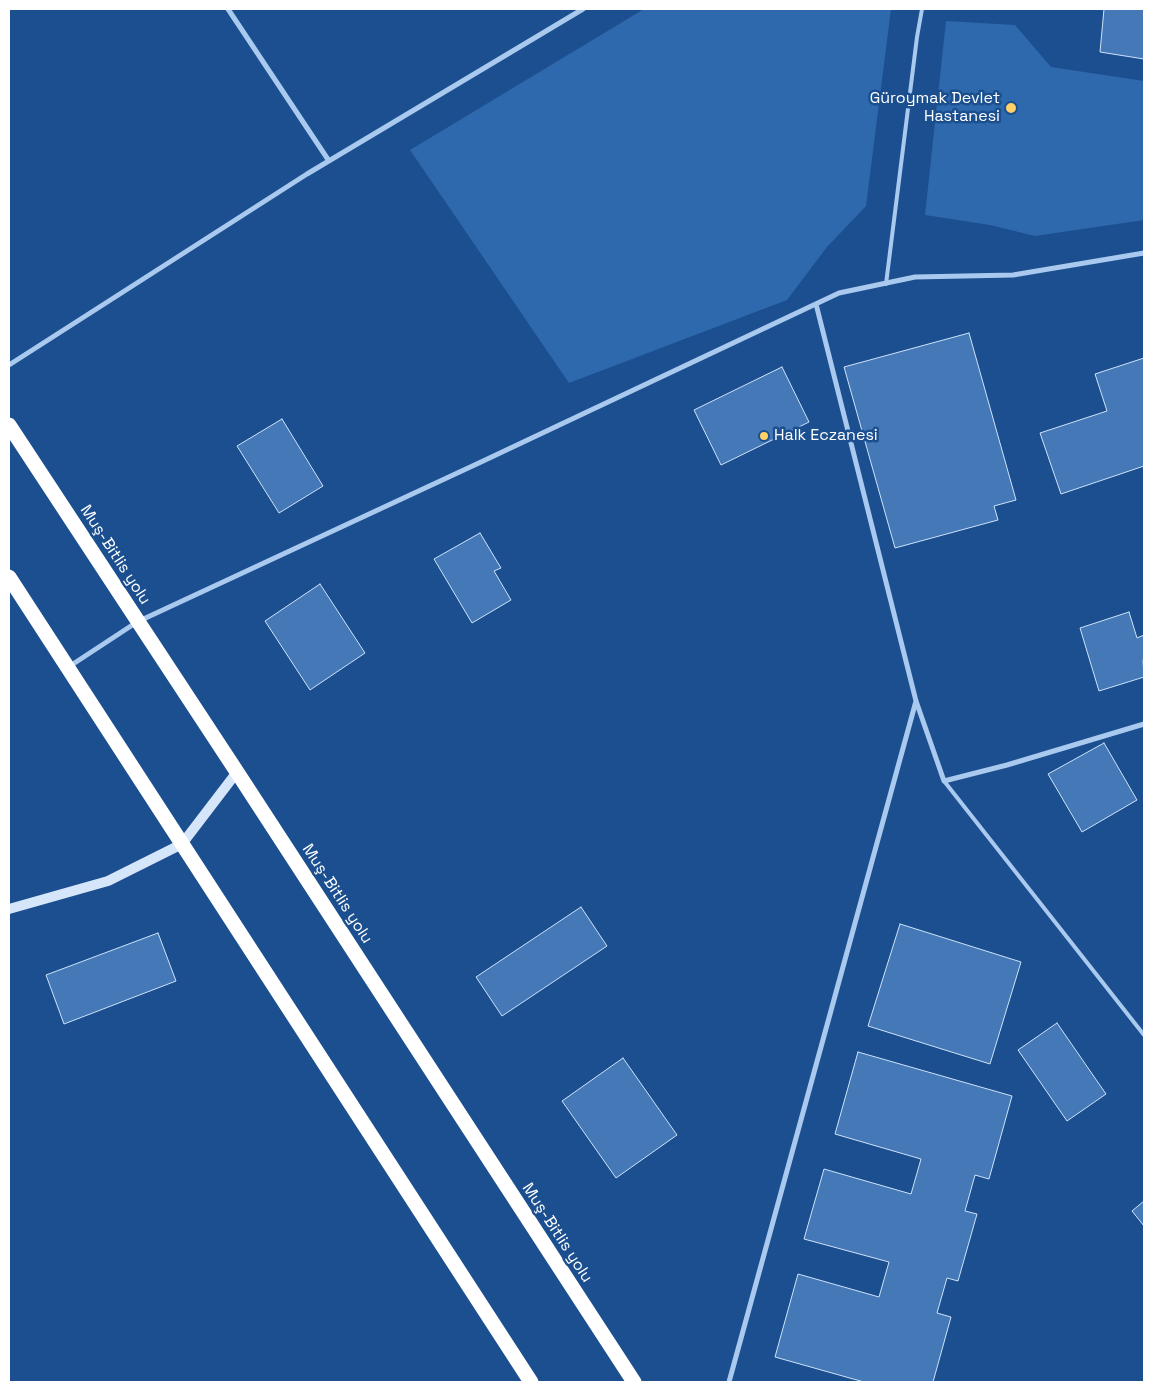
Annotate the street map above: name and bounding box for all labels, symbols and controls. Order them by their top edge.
place label: Güroymak Devlet Hastanesi [870,89,1000,127]
marker: Güroymak Devlet Hastanesi [1004,101,1018,115]
place label: Halk Eczanesi [774,426,878,446]
marker: Halk Eczanesi [758,430,770,442]
street label: Muş-Bitlis yolu [76,502,154,608]
street label: Muş-Bitlis yolu [298,841,376,947]
street label: Muş-Bitlis yolu [518,1180,596,1286]

